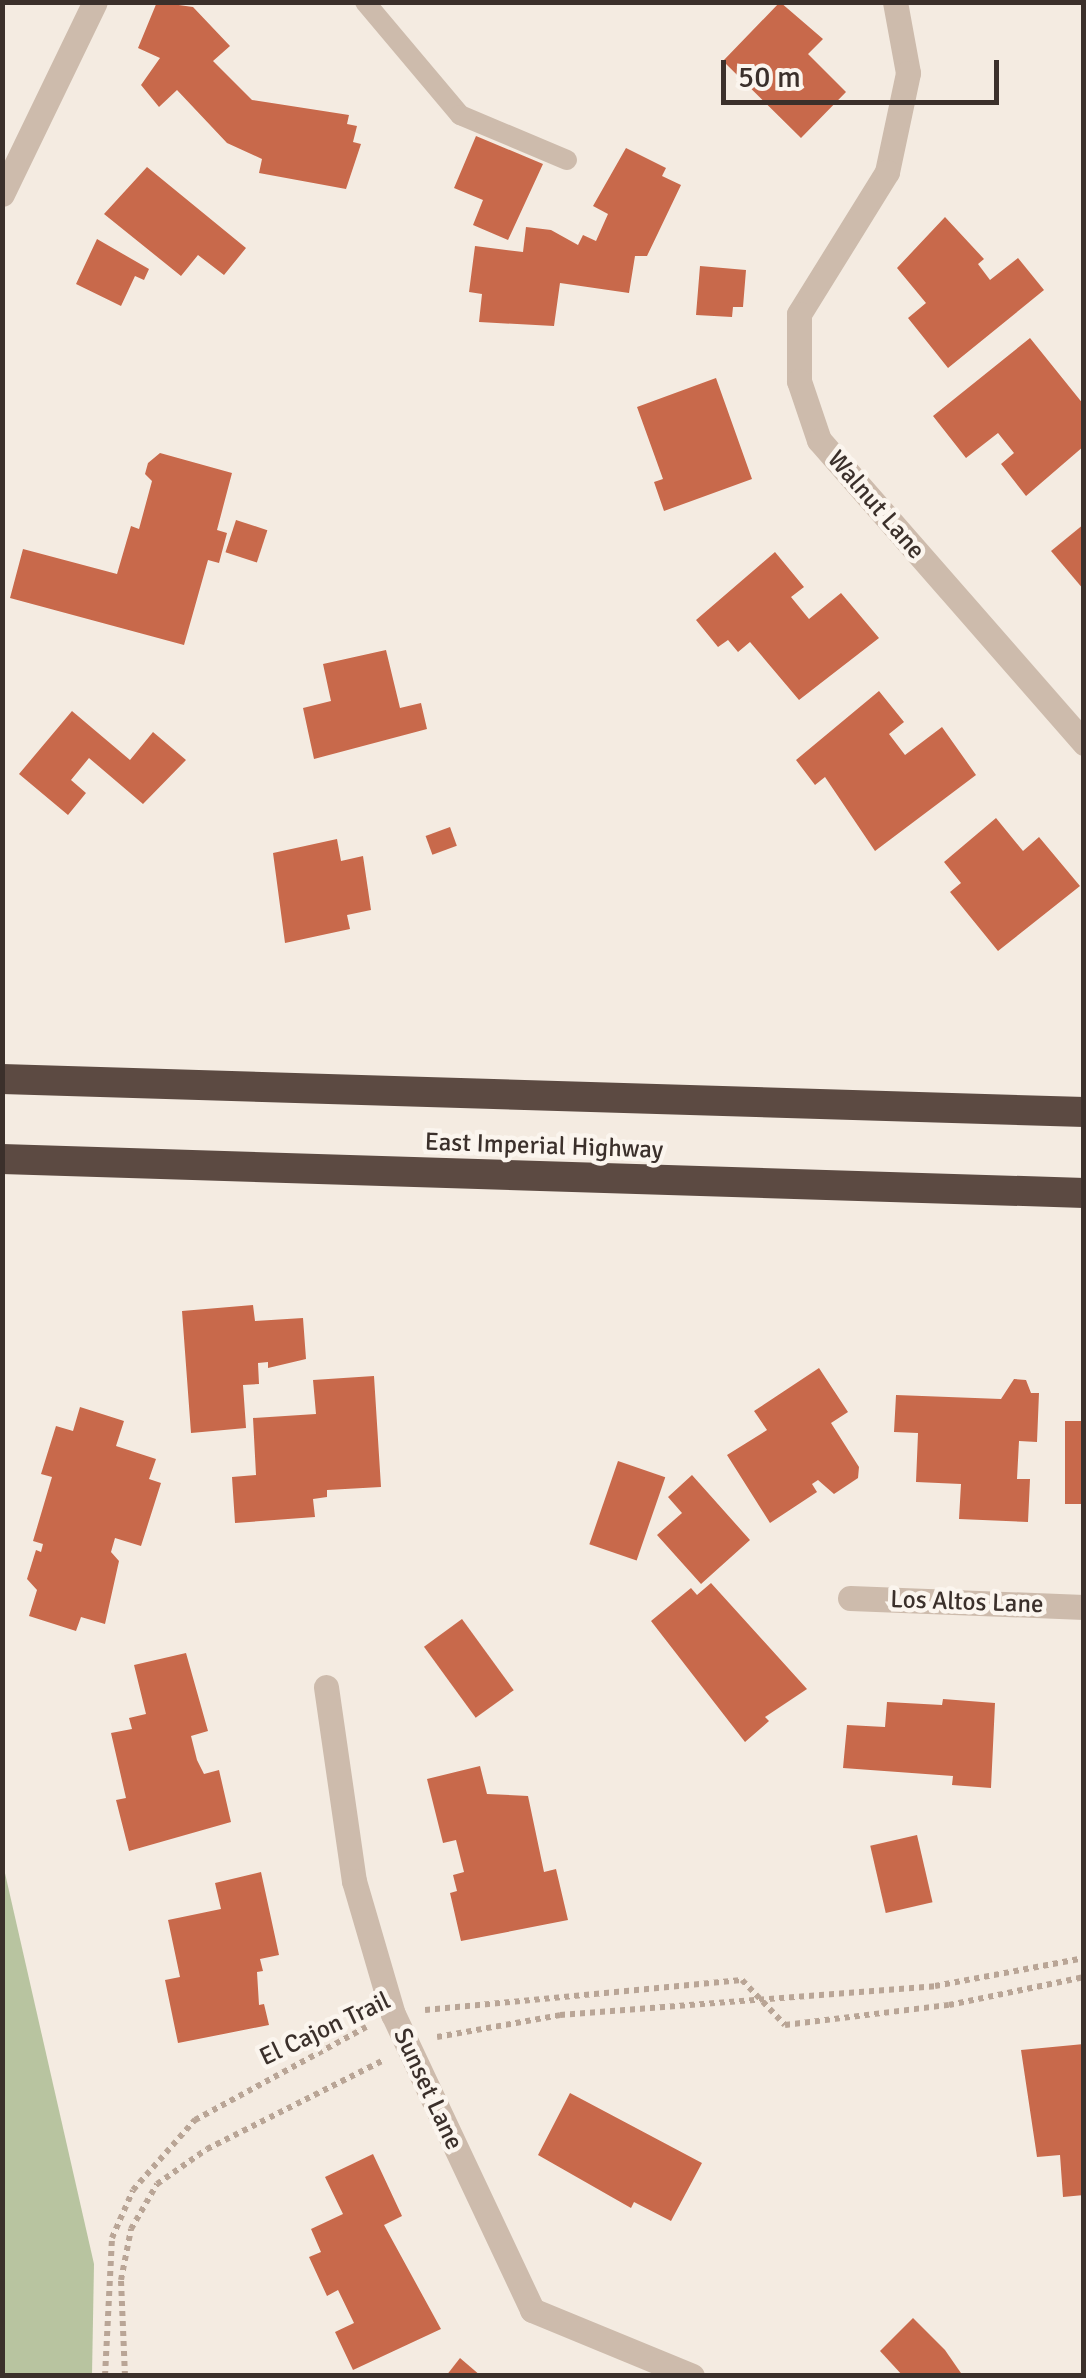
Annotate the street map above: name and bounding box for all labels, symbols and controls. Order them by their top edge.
scale bar [726,40,1004,102]
text: 50 m [738,59,801,96]
street label: Walnut Lane [821,445,931,565]
street label: East Imperial Highway [424,1127,664,1165]
street label: Los Altos Lane [890,1584,1044,1620]
street label: El Cajon Trail [255,1986,395,2072]
street label: Sunset Lane [387,2024,469,2154]

